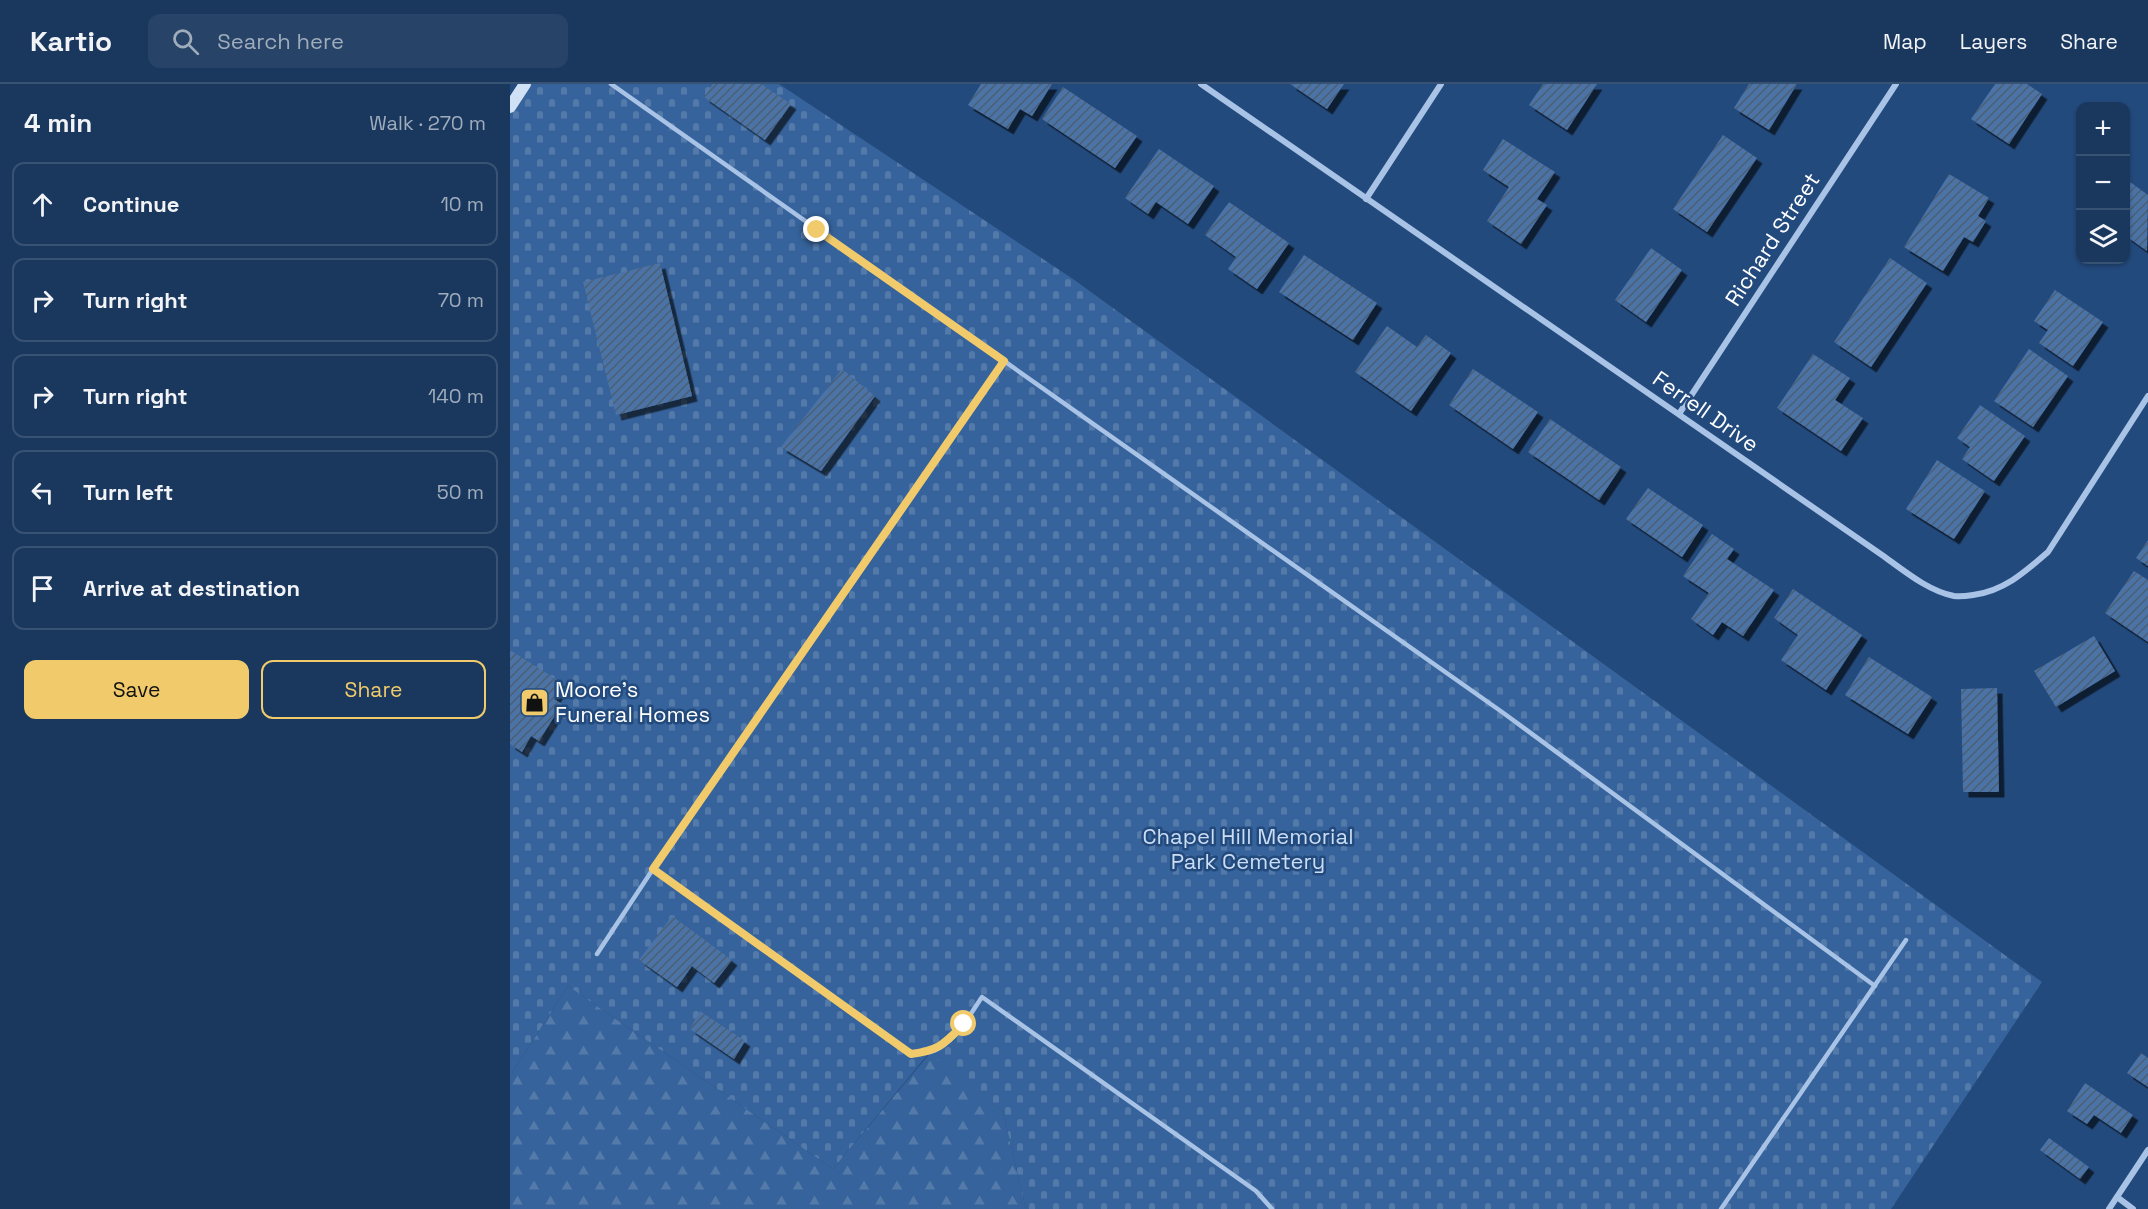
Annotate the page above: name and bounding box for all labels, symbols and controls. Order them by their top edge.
search box [148,14,568,68]
text: Kartio [30,23,112,59]
icon: search [169,25,202,58]
text: Search here [217,27,344,55]
text: Map [1883,28,1927,55]
text: Layers [1960,28,2027,55]
text: Share [2060,28,2118,55]
map controls [2076,102,2130,264]
button: + [2076,102,2130,156]
text: 4 min [24,106,92,140]
text: Walk · 270 m [369,110,486,136]
button: − [2076,156,2130,210]
street label: Richard Street [1718,167,1826,311]
icon: ahead [26,188,59,221]
text: Continue [83,190,179,218]
text: 10 m [440,191,484,217]
button: layers [2076,210,2130,264]
route end [803,216,829,242]
icon: right [26,284,59,317]
text: Turn right [83,286,188,314]
text: 70 m [438,287,484,313]
street label: Ferrell Drive [1648,364,1764,458]
icon: right [26,380,59,413]
text: Turn right [83,382,188,410]
text: 140 m [428,383,484,409]
icon: left [26,476,59,509]
text: Turn left [83,478,173,506]
text: 50 m [437,479,484,505]
icon: arrive [26,572,59,605]
text: Arrive at destination [83,574,300,602]
button: Save [24,660,249,719]
button: Share [261,660,486,719]
place label: Moore's Funeral Homes [555,675,710,728]
shop icon: Moore's Funeral Homes [518,686,550,718]
park label: Chapel Hill Memorial Park Cemetery [1142,822,1354,875]
route start [950,1010,976,1036]

